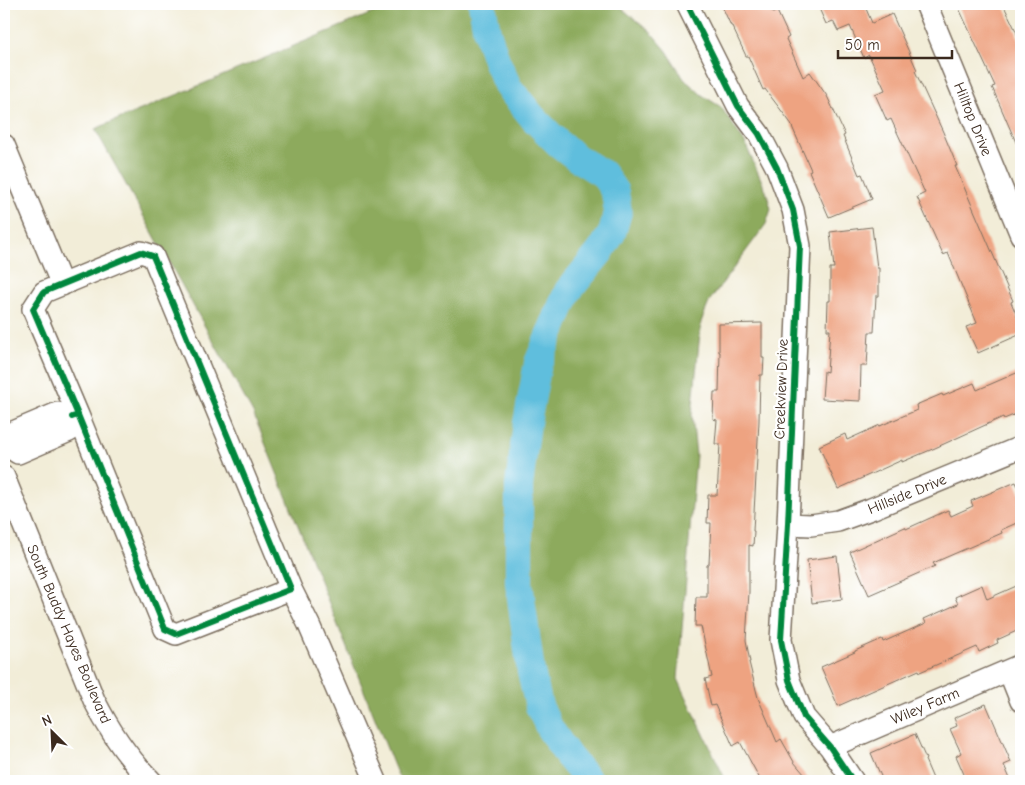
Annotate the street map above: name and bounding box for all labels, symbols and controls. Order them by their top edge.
scale bar [838,28,951,60]
text: 50 m [845,36,880,54]
street label: Hilltop Drive [950,80,996,159]
street label: Creekview Drive [770,338,792,440]
street label: Hillside Drive [865,470,949,518]
street label: South Buddy Hayes Boulevard [23,542,115,726]
street label: Wiley Farm [888,683,962,729]
north arrow [28,708,78,758]
text: N [39,711,55,730]

